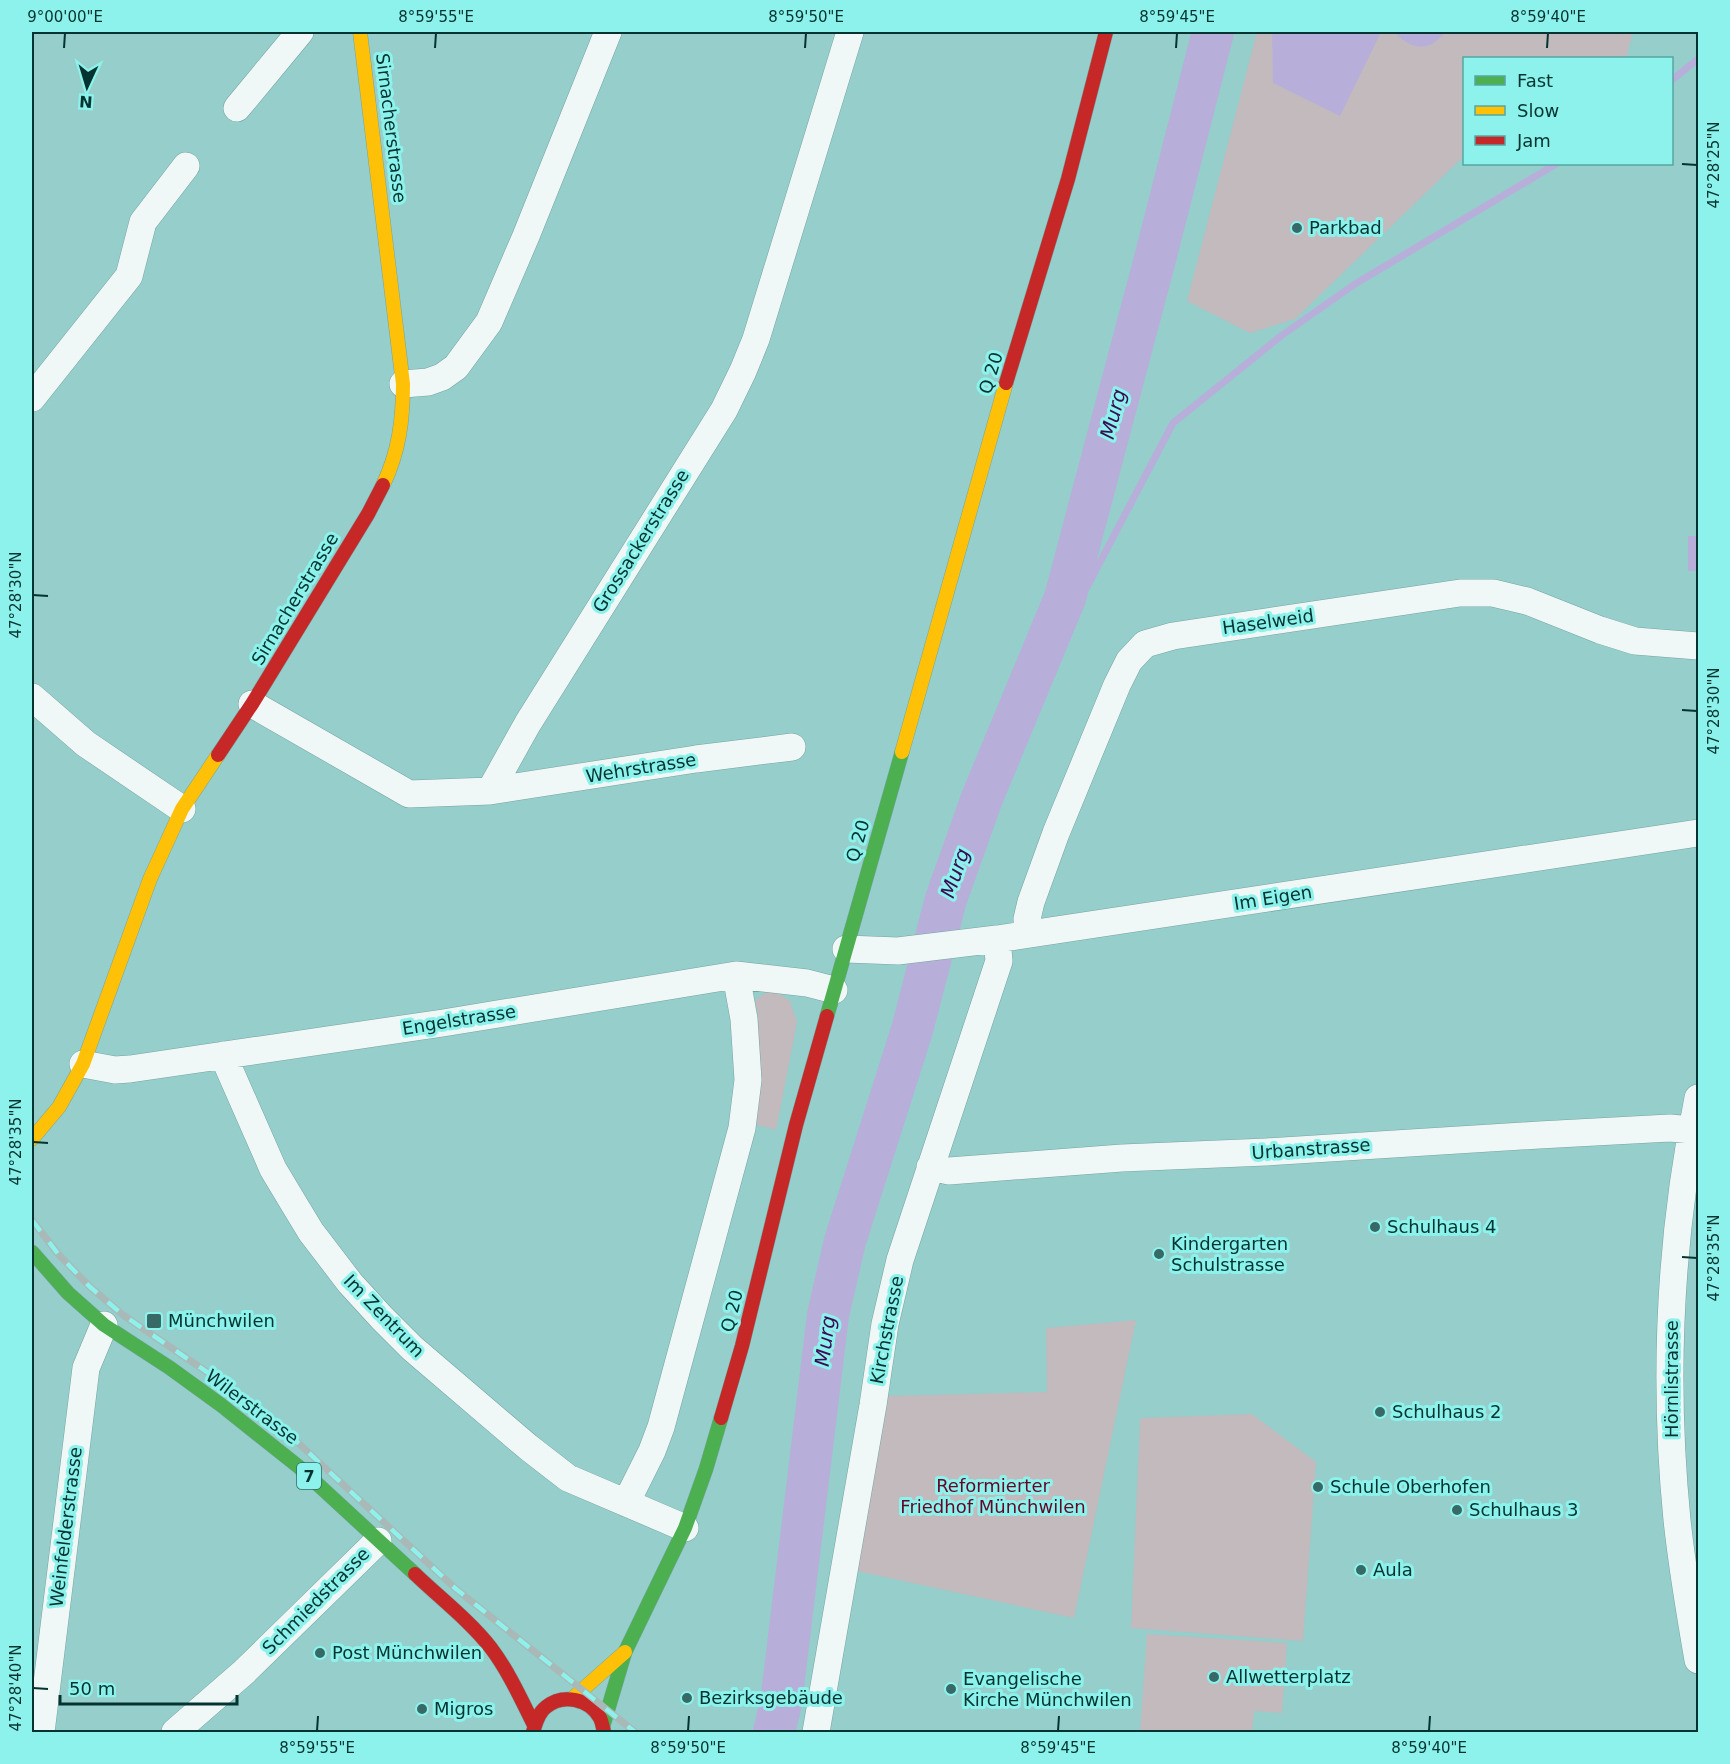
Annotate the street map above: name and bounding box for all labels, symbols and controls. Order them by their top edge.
text: 9°00'00"E [27,8,103,26]
text: 8°59'55"E [398,8,474,26]
text: 8°59'50"E [768,8,844,26]
text: 8°59'45"E [1139,8,1215,26]
text: 8°59'40"E [1510,8,1586,26]
street label: Sirnacherstrasse [372,52,411,204]
north arrow [57,57,117,117]
legend [1463,57,1673,165]
text: Fast [1517,70,1553,91]
text: N [79,92,93,111]
text: Slow [1517,100,1559,121]
text: 47°28'25"N [1705,121,1723,209]
text: Jam [1516,130,1551,151]
place label: Parkbad [1309,217,1382,238]
marker: Parkbad [1290,221,1304,235]
street label: Q 20 [974,349,1007,396]
water label: Murg [1095,386,1131,442]
street label: Grossackerstrasse [588,465,693,616]
street label: Sirnacherstrasse [247,529,342,669]
text: 47°28'30"N [7,551,25,639]
street label: Haselweid [1221,605,1315,638]
text: 47°28'30"N [1705,667,1723,755]
street label: Wehrstrasse [584,748,698,787]
street label: Q 20 [842,817,874,864]
water label: Murg [935,845,975,901]
street label: Im Eigen [1232,881,1314,914]
street label: Engelstrasse [400,1000,517,1039]
text: 47°28'35"N [7,1098,25,1186]
street label: Urbanstrasse [1251,1134,1371,1163]
text: 47°28'35"N [1705,1214,1723,1302]
place label: Schulhaus 4 [1387,1216,1497,1237]
marker: Schulhaus 4 [1368,1220,1382,1234]
place label: Kindergarten Schulstrasse [1171,1233,1288,1275]
marker: Kindergarten Schulstrasse [1152,1247,1166,1261]
street label: Im Zentrum [340,1270,429,1361]
street label: Kirchstrasse [866,1274,907,1386]
street label: Q 20 [716,1288,747,1334]
place label: Münchwilen [168,1310,275,1331]
marker: Münchwilen [145,1312,163,1330]
water label: Murg [810,1314,840,1368]
street label: Hörnlistrasse [1661,1320,1682,1438]
street label: Wilerstrasse [202,1365,303,1448]
place label: Schulhaus 2 [1392,1401,1502,1422]
marker: Schulhaus 2 [1373,1405,1387,1419]
street label: Weinfelderstrasse [45,1446,86,1608]
road number: 7 [297,1463,321,1489]
park label: Reformierter Friedhof Münchwilen [900,1475,1086,1517]
place label: Schule Oberhofen [1330,1476,1491,1497]
marker: Schule Oberhofen [1311,1480,1325,1494]
place label: Schulhaus 3 [1469,1499,1579,1520]
marker: Schulhaus 3 [1450,1503,1464,1517]
street label: Schmiedstrasse [258,1543,373,1658]
place label: Aula [1373,1559,1413,1580]
marker: Aula [1354,1563,1368,1577]
place label: Post Münchwilen [332,1642,482,1663]
text: 47°28'40"N [7,1644,25,1732]
marker: Post Münchwilen [313,1646,327,1660]
place label: Allwetterplatz [1226,1666,1351,1687]
scale bar [60,1668,237,1706]
place label: Evangelische Kirche Münchwilen [963,1668,1132,1710]
marker: Allwetterplatz [1207,1670,1221,1684]
text: 50 m [69,1678,115,1699]
marker: Evangelische Kirche Münchwilen [944,1682,958,1696]
place label: Bezirksgebäude [699,1687,843,1708]
marker: Bezirksgebäude [680,1691,694,1705]
place label: Migros [434,1698,493,1719]
marker: Migros [415,1702,429,1716]
text: 8°59'55"E [279,1739,355,1757]
text: 8°59'50"E [650,1739,726,1757]
text: 8°59'45"E [1020,1739,1096,1757]
text: 8°59'40"E [1391,1739,1467,1757]

